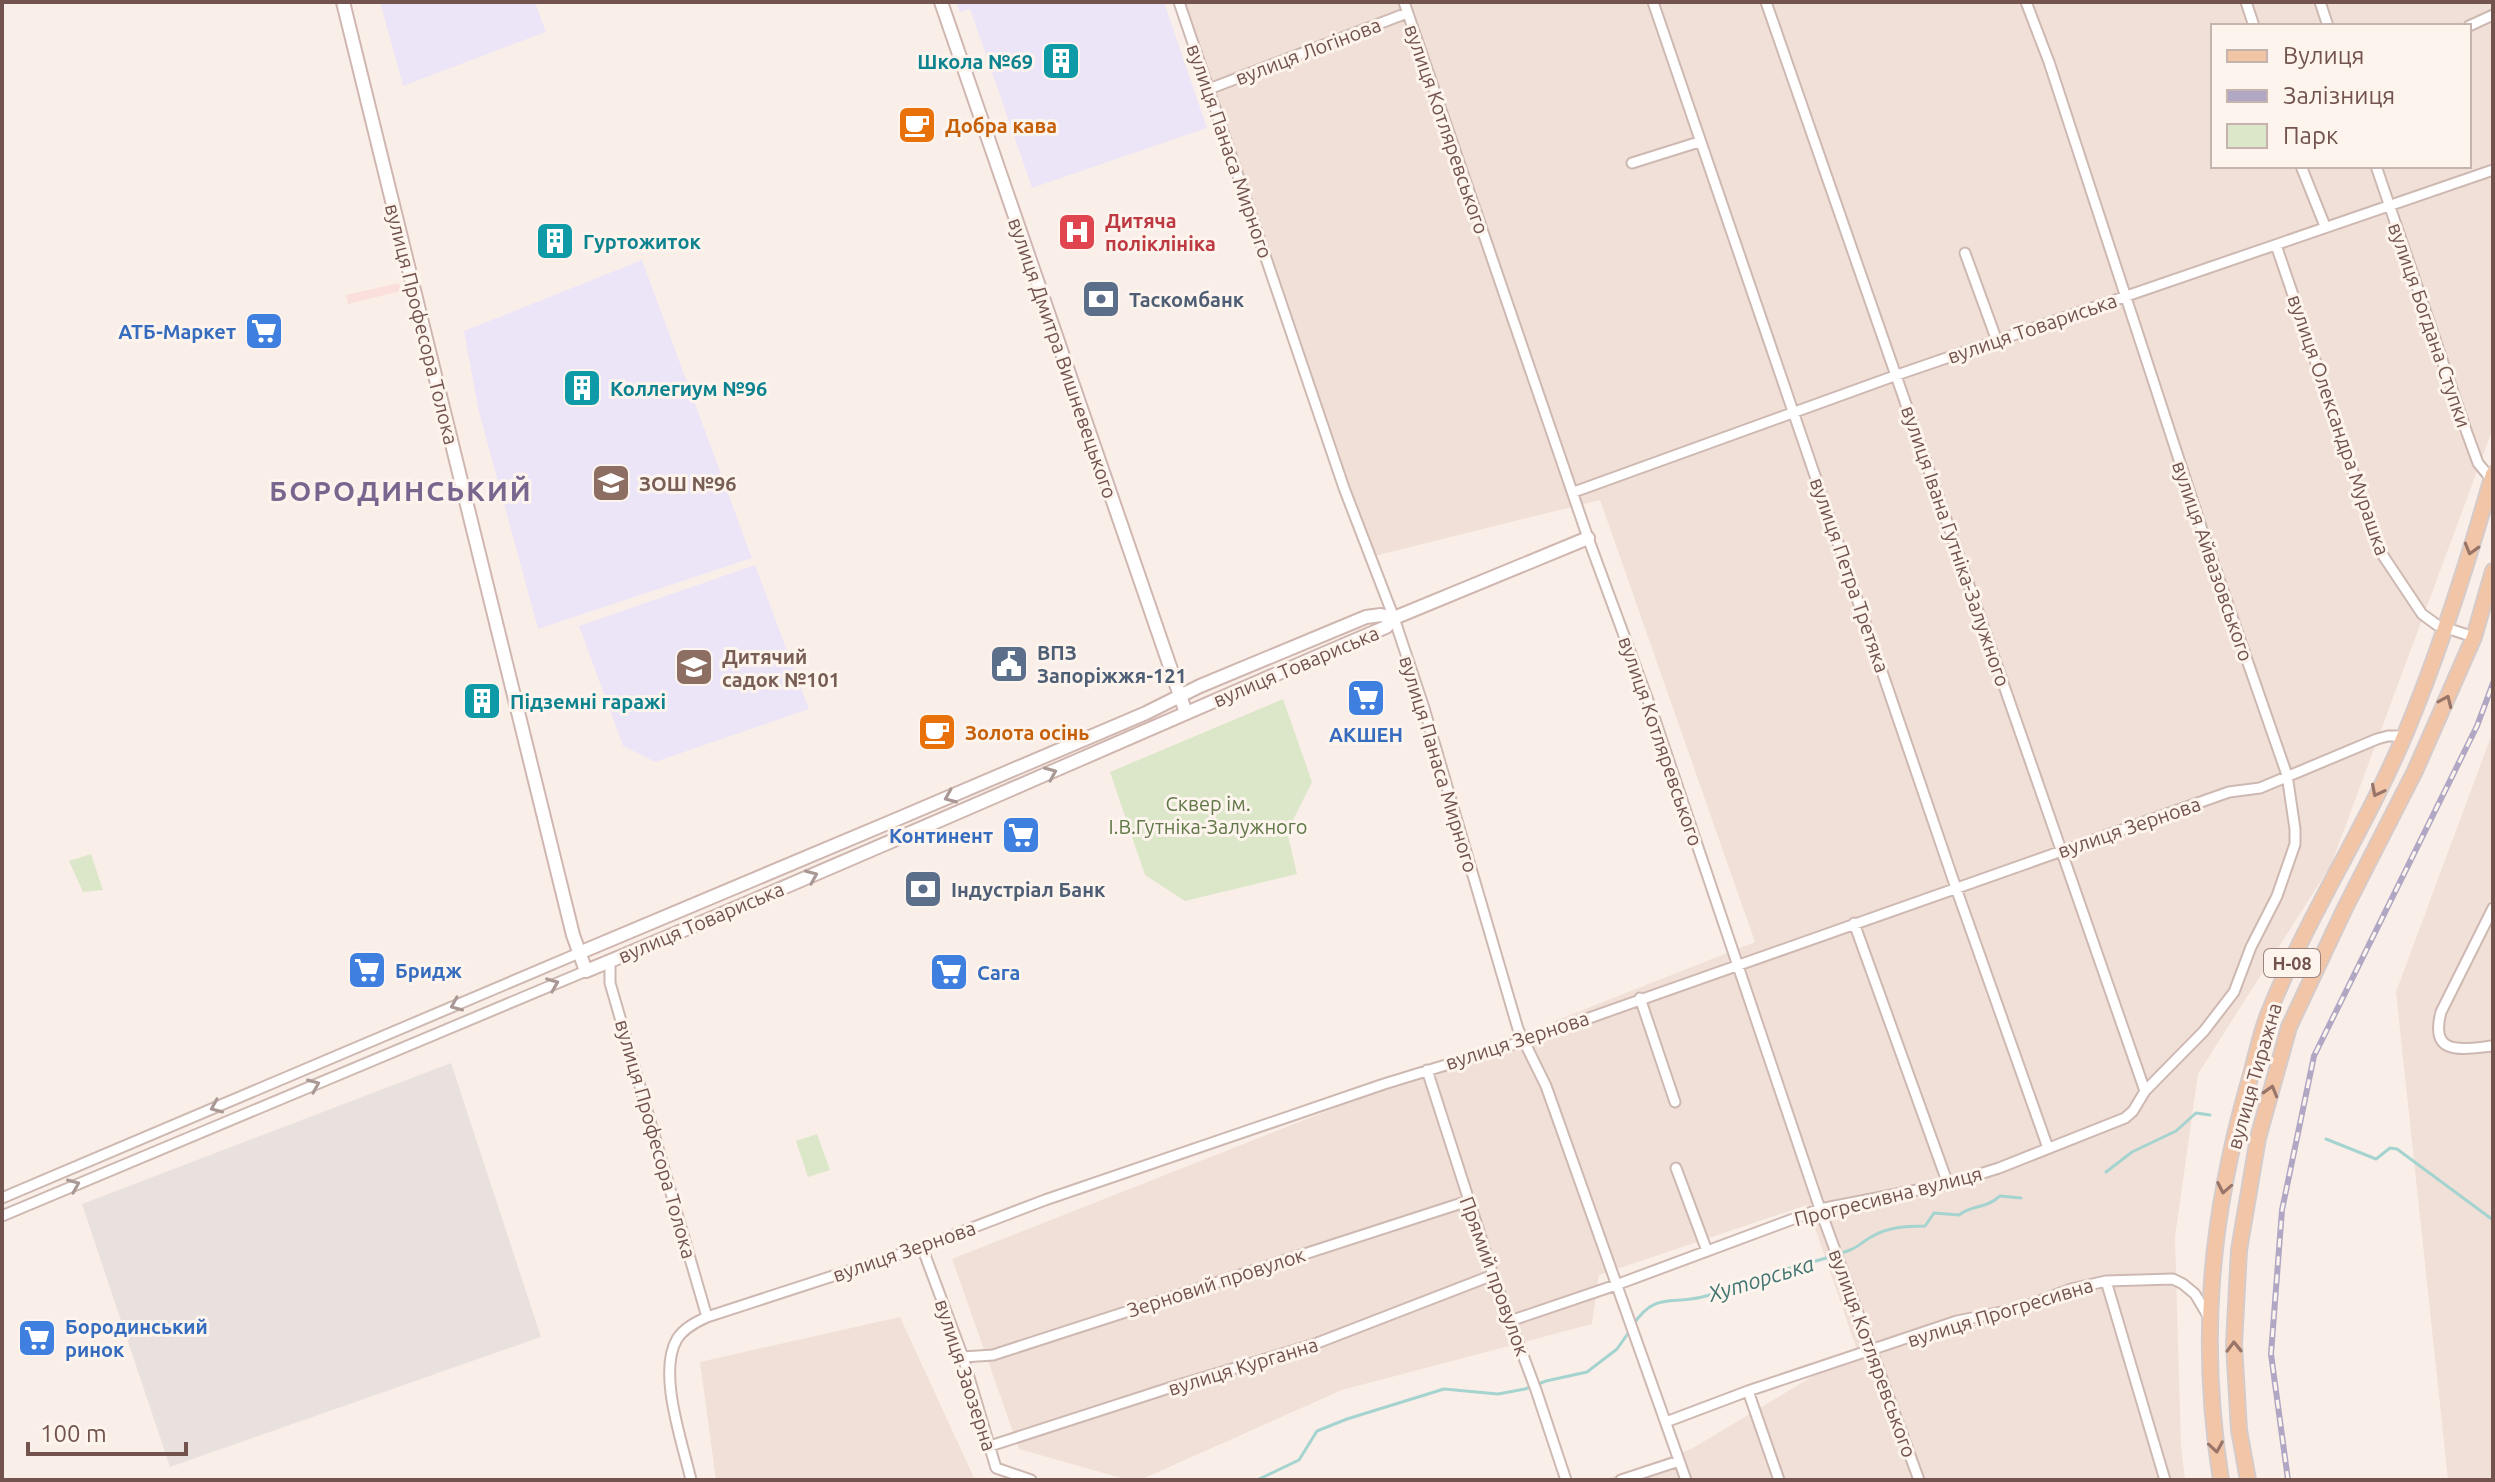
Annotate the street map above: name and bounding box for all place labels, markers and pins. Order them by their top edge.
building icon: Школа №69 [1040,40,1082,82]
place label: Школа №69 [917,50,1033,73]
cafe icon: Добра кава [896,104,938,146]
place label: Добра кава [945,114,1057,137]
place label: Дитяча поліклініка [1105,209,1216,255]
hospital icon: Дитяча поліклініка [1056,211,1098,253]
building icon: Гуртожиток [534,220,576,262]
place label: Гуртожиток [583,230,701,253]
bank icon: Таскомбанк [1080,278,1122,320]
place label: Таскомбанк [1129,288,1245,311]
supermarket icon: АТБ-Маркет [243,310,285,352]
place label: АТБ-Маркет [118,320,236,343]
building icon: Коллегиум №96 [561,367,603,409]
place label: Коллегиум №96 [610,377,767,400]
school or university icon: ЗОШ №96 [590,462,632,504]
place label: ЗОШ №96 [639,472,736,495]
place label: ВПЗ Запоріжжя-121 [1037,641,1187,687]
public building icon: ВПЗ Запоріжжя-121 [988,643,1030,685]
place label: Дитячий садок №101 [722,645,840,691]
school or university icon: Дитячий садок №101 [673,646,715,688]
supermarket icon: АКШЕН [1345,677,1387,719]
building icon: Підземні гаражі [461,680,503,722]
place label: Підземні гаражі [510,690,666,713]
cafe icon: Золота осінь [916,711,958,753]
place label: Золота осінь [965,721,1089,744]
place label: АКШЕН [1329,723,1403,746]
supermarket icon: Континент [1000,814,1042,856]
place label: Континент [889,824,993,847]
bank icon: Індустріал Банк [902,868,944,910]
place label: Індустріал Банк [951,878,1106,901]
supermarket icon: Бридж [346,949,388,991]
supermarket icon: Сага [928,951,970,993]
place label: Бридж [395,959,463,982]
place label: Сага [977,961,1020,984]
place label: Бородинський ринок [65,1315,208,1361]
supermarket icon: Бородинський ринок [16,1317,58,1359]

